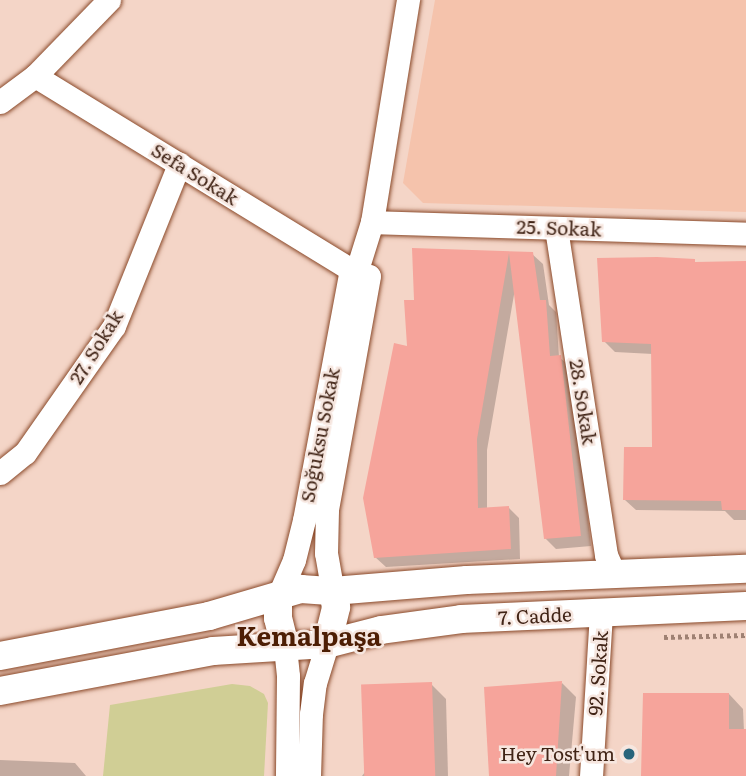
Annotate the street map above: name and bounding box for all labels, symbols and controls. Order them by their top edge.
street label: Sefa Sokak [147,138,243,210]
street label: 25. Sokak [516,215,602,241]
street label: 27. Sokak [64,306,128,388]
street label: 28. Sokak [565,358,601,446]
street label: Soğuksu Sokak [296,366,344,504]
street label: 7. Cadde [498,603,572,629]
district label: Kemalpaşa [237,619,381,651]
street label: 92. Sokak [584,630,612,716]
place label: Hey Tost'um [500,743,615,765]
marker: Hey Tost'um [621,746,637,762]

